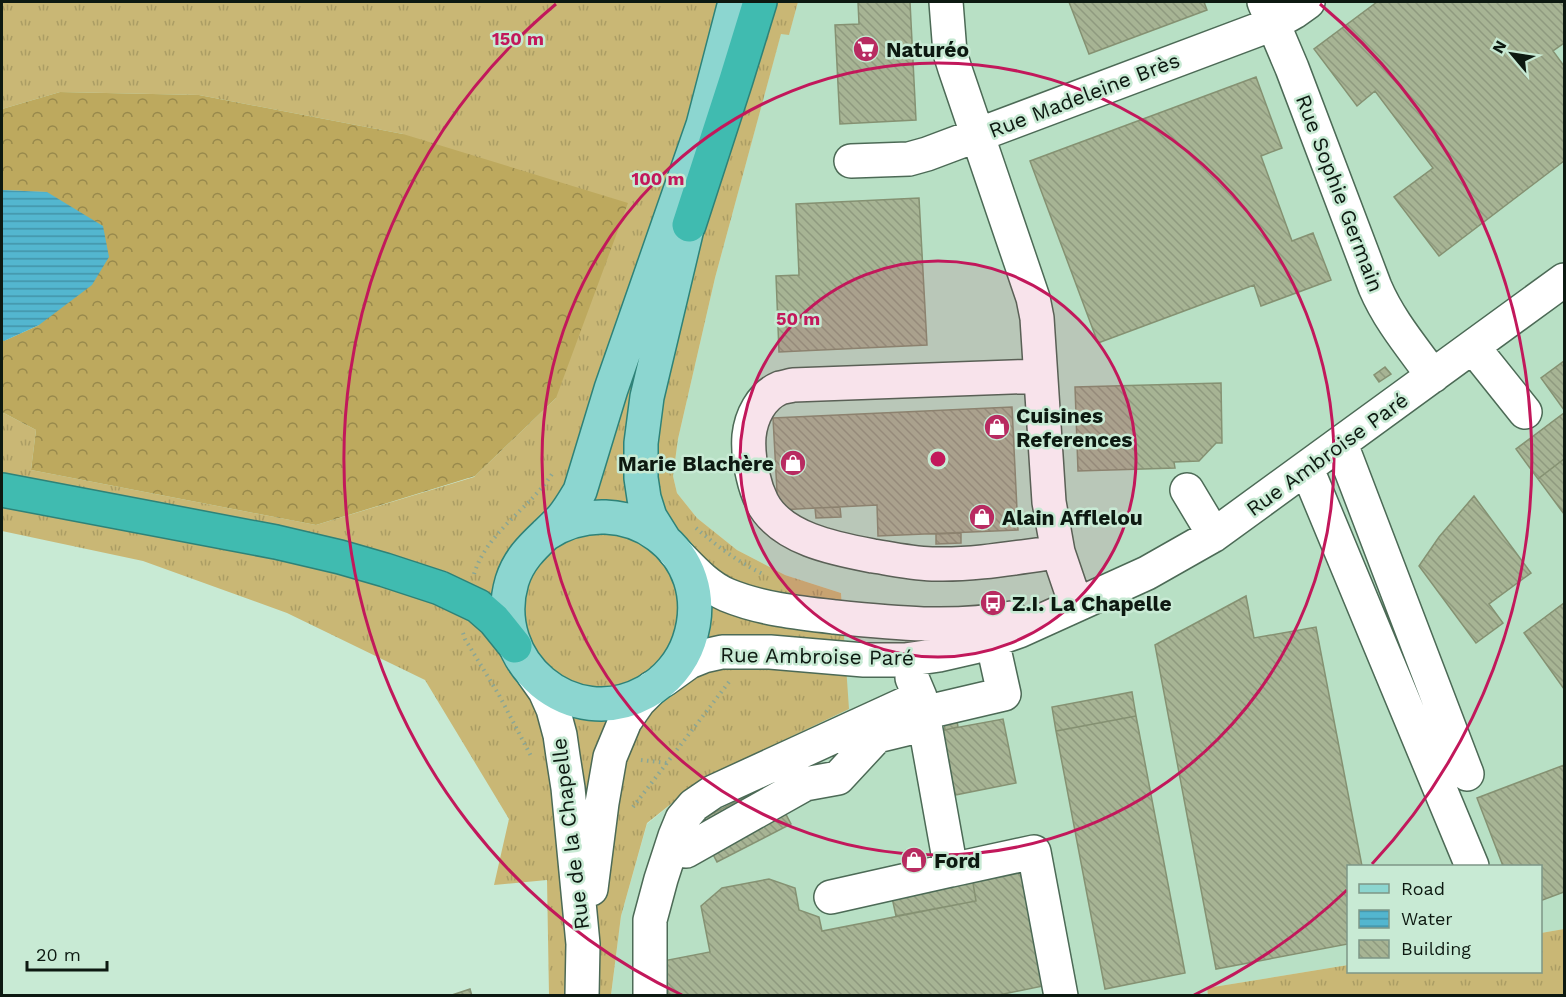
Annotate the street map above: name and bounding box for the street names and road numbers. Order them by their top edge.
street label: Rue Madeleine Brès [985,47,1183,143]
street label: Rue Sophie Germain [1291,91,1389,295]
street label: Rue Ambroise Paré [1241,387,1413,521]
street label: Rue Ambroise Paré [720,642,914,670]
street label: Rue de la Chapelle [546,737,594,931]

